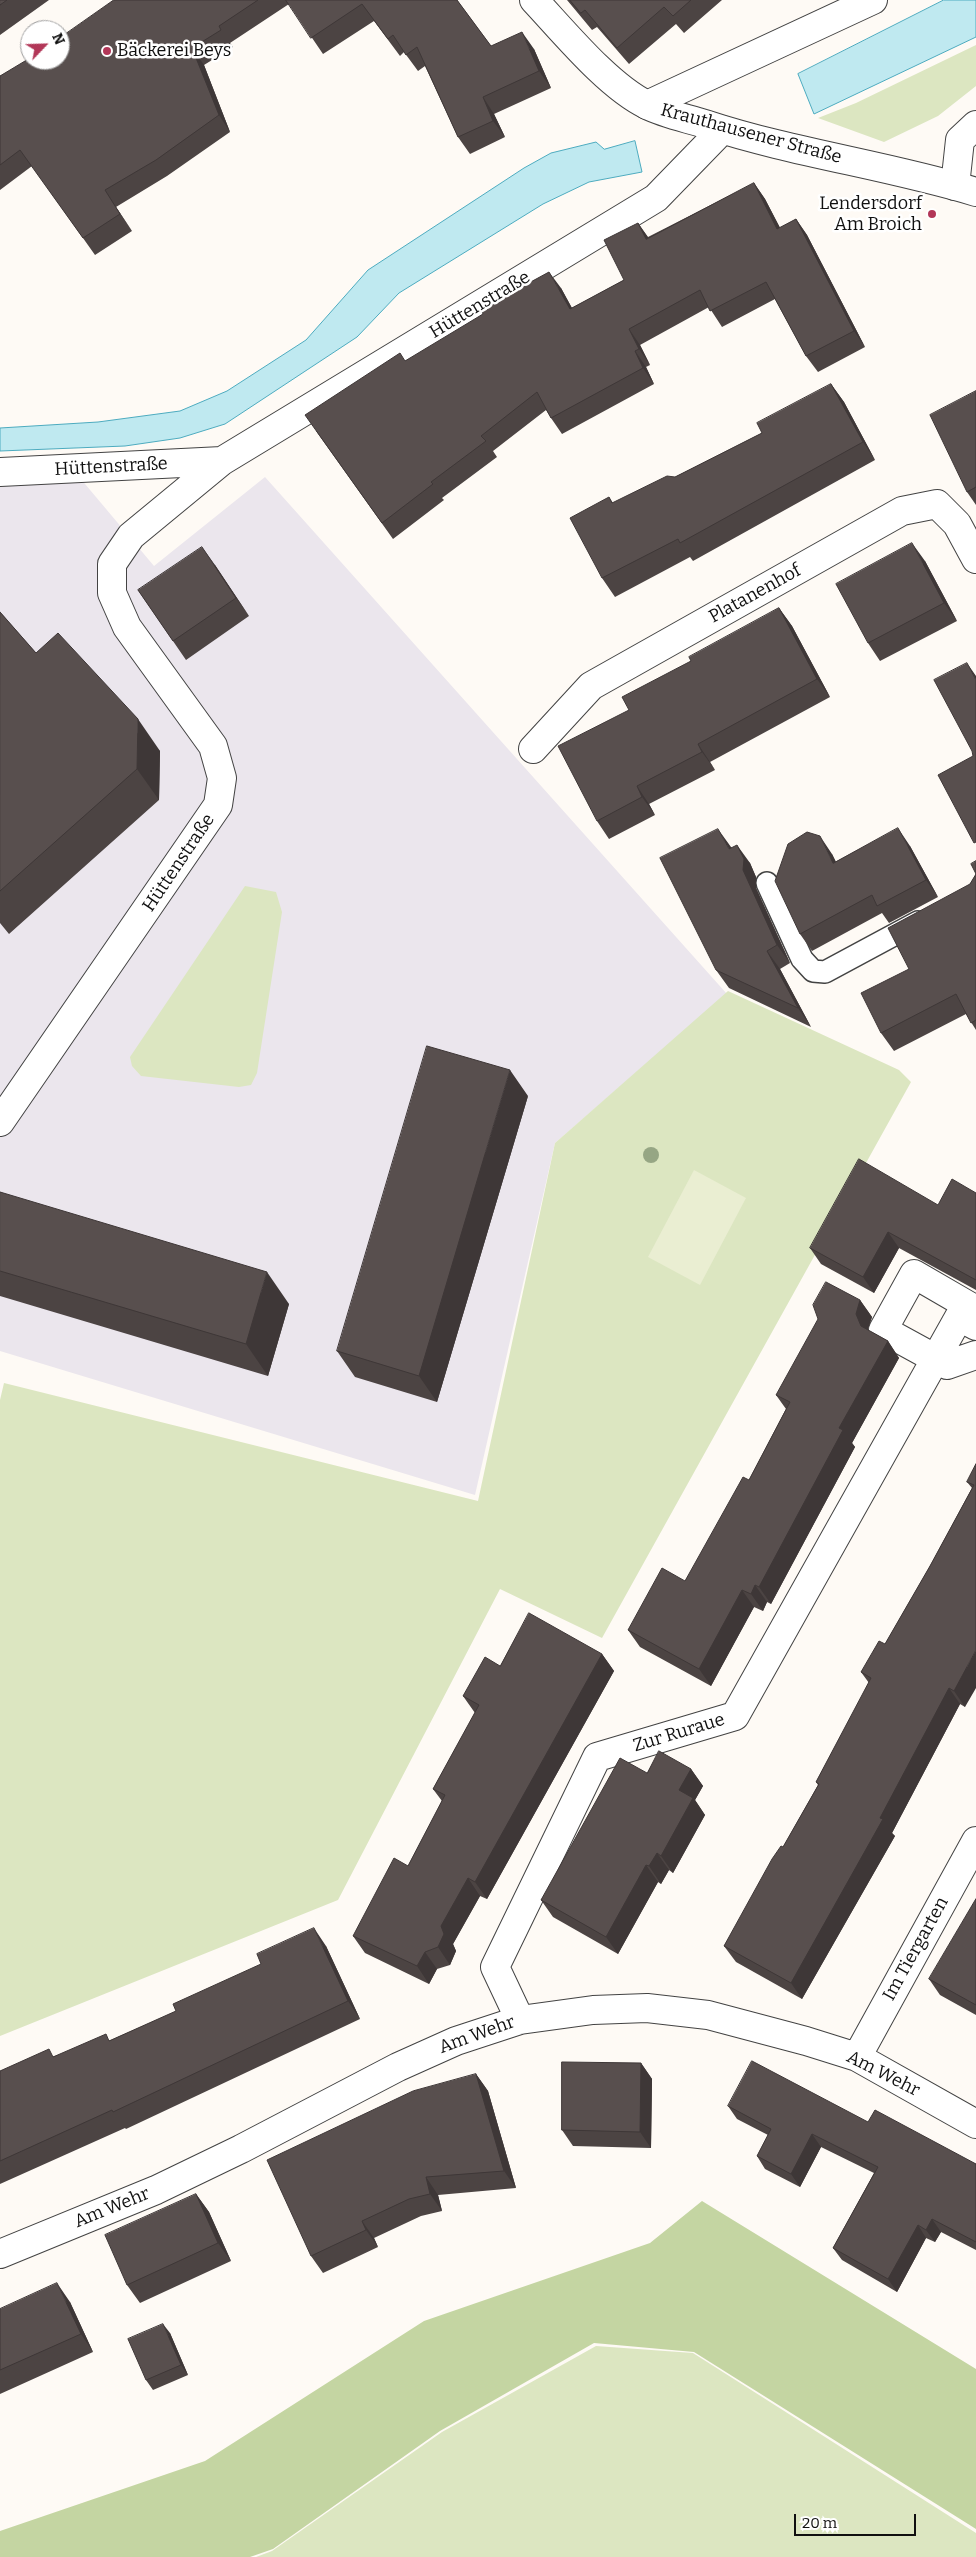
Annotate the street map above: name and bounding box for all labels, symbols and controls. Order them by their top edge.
north arrow [20,20,70,70]
text: N [48,31,68,47]
place label: Bäckerei Beys [117,40,231,62]
marker: Bäckerei Beys [101,45,113,57]
street label: Krauthausener Straße [658,99,844,169]
place label: Lendersdorf Am Broich [819,193,922,235]
marker: Lendersdorf Am Broich [926,208,938,220]
street label: Hüttenstraße [426,267,534,343]
street label: Hüttenstraße [54,453,168,481]
street label: Platanenhof [705,560,805,628]
street label: Hüttenstraße [138,810,220,916]
street label: Zur Ruraue [631,1709,727,1757]
street label: Im Tiergarten [879,1893,953,2005]
street label: Am Wehr [436,2011,518,2059]
street label: Am Wehr [843,2046,923,2102]
street label: Am Wehr [71,2183,153,2233]
scale bar [796,2504,918,2536]
text: 20 m [802,2514,837,2532]

